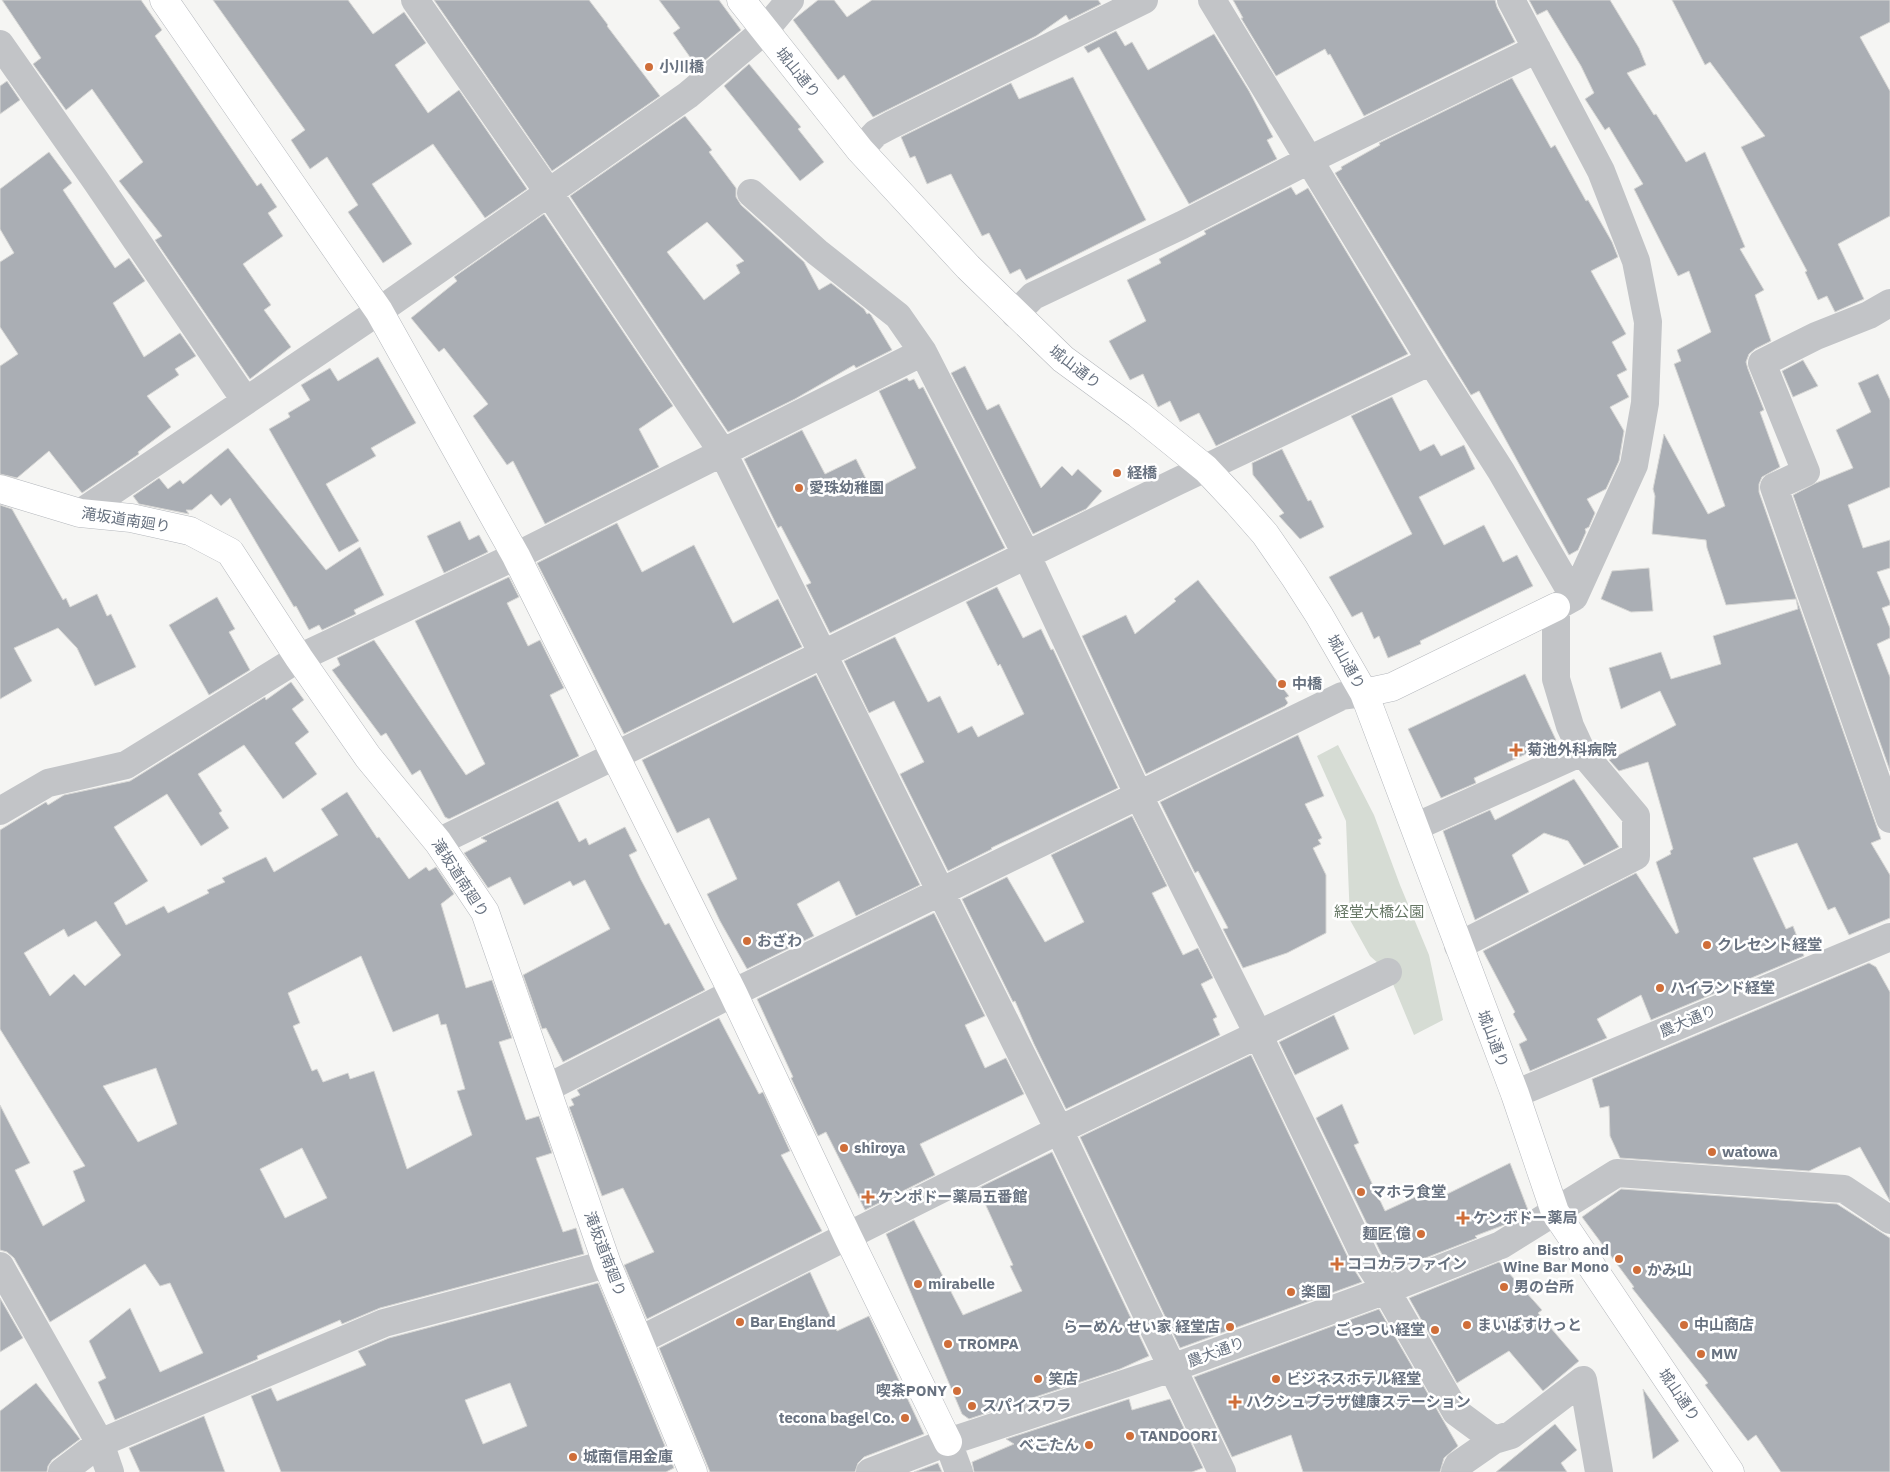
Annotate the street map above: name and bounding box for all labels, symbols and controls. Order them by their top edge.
street label: 城山通り [772,43,825,102]
place label: 小川橋 [659,57,705,76]
marker: 小川橋 [643,61,655,73]
street label: 城山通り [1046,341,1105,393]
place label: 経橋 [1127,463,1158,482]
marker: 経橋 [1111,467,1123,479]
place label: 愛珠幼稚園 [809,478,884,497]
marker: 愛珠幼稚園 [793,482,805,494]
street label: 滝坂道南廻り [80,503,172,536]
street label: 城山通り [1324,631,1369,693]
place label: 中橋 [1292,674,1323,693]
marker: 中橋 [1276,678,1288,690]
place label: 菊池外科病院 [1527,740,1617,759]
marker: 菊池外科病院 [1509,743,1523,757]
street label: 滝坂道南廻り [428,835,493,921]
park label: 経堂大橋公園 [1334,902,1424,921]
place label: おざわ [757,931,802,950]
marker: おざわ [741,935,753,947]
place label: クレセント経堂 [1717,935,1822,954]
marker: クレセント経堂 [1701,939,1713,951]
place label: ハイランド経堂 [1670,978,1775,997]
marker: ハイランド経堂 [1654,982,1666,994]
street label: 農大通り [1656,1000,1719,1041]
street label: 城山通り [1474,1007,1513,1070]
place label: shiroya [854,1138,906,1157]
marker: shiroya [838,1142,850,1154]
place label: watowa [1722,1142,1778,1161]
marker: watowa [1706,1146,1718,1158]
place label: マホラ食堂 [1371,1182,1446,1201]
marker: マホラ食堂 [1355,1186,1367,1198]
place label: ケンポドー薬局五番館 [878,1187,1028,1206]
marker: ケンポドー薬局五番館 [862,1191,874,1203]
street label: 滝坂道南廻り [580,1208,630,1299]
place label: ケンボドー薬局 [1473,1208,1578,1227]
marker: ケンボドー薬局 [1457,1212,1469,1224]
place label: 麺匠 億 [1362,1224,1411,1243]
marker: 麺匠 億 [1415,1228,1427,1240]
place label: Bistro and Wine Bar Mono [1503,1240,1609,1276]
marker: Bistro and Wine Bar Mono [1613,1253,1625,1265]
place label: ココカラファイン [1347,1254,1467,1273]
marker: ココカラファイン [1331,1258,1343,1270]
place label: かみ山 [1647,1260,1692,1279]
marker: かみ山 [1631,1264,1643,1276]
place label: mirabelle [928,1274,995,1293]
place label: 男の台所 [1514,1277,1574,1296]
marker: mirabelle [912,1278,924,1290]
marker: 男の台所 [1498,1281,1510,1293]
place label: 楽園 [1301,1282,1331,1301]
marker: 楽園 [1285,1286,1297,1298]
place label: Bar England [750,1312,836,1331]
place label: まいばすけっと [1477,1315,1582,1334]
place label: 中山商店 [1694,1315,1754,1334]
marker: Bar England [734,1316,746,1328]
place label: らーめん せい家 経堂店 [1063,1317,1220,1336]
marker: まいばすけっと [1461,1319,1473,1331]
marker: 中山商店 [1678,1319,1690,1331]
place label: ごっつい経堂 [1335,1320,1425,1339]
marker: らーめん せい家 経堂店 [1224,1321,1236,1333]
marker: ごっつい経堂 [1429,1324,1441,1336]
street label: 農大通り [1184,1332,1247,1371]
place label: TROMPA [958,1334,1019,1353]
marker: TROMPA [942,1338,954,1350]
place label: MW [1711,1344,1738,1363]
marker: MW [1695,1348,1707,1360]
street label: 城山通り [1655,1365,1704,1425]
place label: 笑店 [1048,1369,1078,1388]
place label: ビジネスホテル経堂 [1286,1369,1421,1388]
marker: 笑店 [1032,1373,1044,1385]
marker: ビジネスホテル経堂 [1270,1373,1282,1385]
place label: 喫茶PONY [876,1381,947,1400]
marker: 喫茶PONY [951,1385,963,1397]
place label: ハクシュプラザ健康ステーション [1246,1392,1471,1411]
marker: ハクシュプラザ健康ステーション [1228,1395,1242,1409]
place label: スパイスワラ [982,1396,1072,1415]
marker: スパイスワラ [966,1400,978,1412]
place label: tecona bagel Co. [779,1408,895,1427]
marker: tecona bagel Co. [899,1412,911,1424]
place label: TANDOORI [1140,1426,1217,1445]
marker: TANDOORI [1124,1430,1136,1442]
place label: べこたん [1019,1435,1079,1454]
marker: べこたん [1083,1439,1095,1451]
place label: 城南信用金庫 [583,1447,673,1466]
marker: 城南信用金庫 [567,1451,579,1463]

